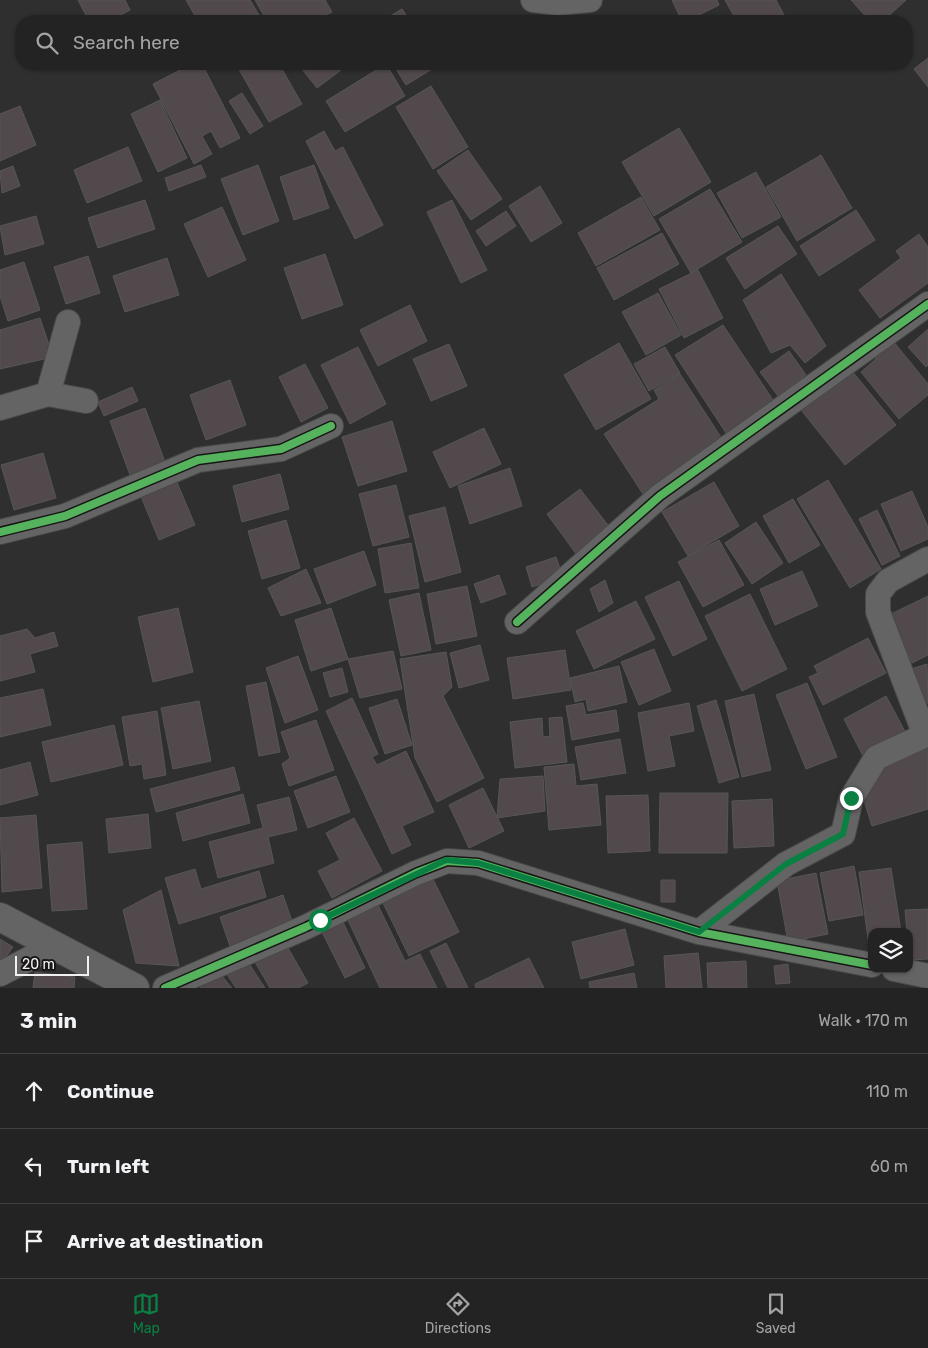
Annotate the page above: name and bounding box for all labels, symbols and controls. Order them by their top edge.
search box [15,15,913,70]
icon: search [33,29,61,57]
text: Search here [73,31,180,54]
route end [840,787,863,810]
route start [309,909,332,932]
map controls [868,928,913,973]
button: layers [868,928,913,973]
scale bar [15,953,89,976]
text: 20 m [22,956,55,973]
text: 3 min [20,1008,77,1033]
text: Walk · 170 m [818,1011,908,1030]
icon: ahead [20,1077,48,1105]
text: Continue [67,1080,154,1103]
text: 110 m [866,1082,908,1101]
icon: left [20,1152,48,1180]
text: Turn left [67,1155,149,1178]
text: 60 m [870,1157,908,1176]
icon: arrive [20,1227,48,1255]
text: Arrive at destination [67,1230,263,1253]
tab: Map [132,1290,160,1337]
tab: Directions [425,1290,491,1337]
tab: Saved [756,1290,796,1337]

